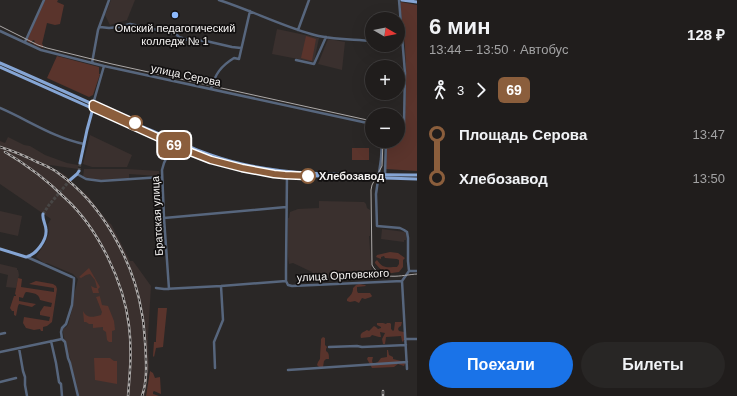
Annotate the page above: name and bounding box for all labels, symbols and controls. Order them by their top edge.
marker: Омский педагогический колледж № 1 [170,10,180,20]
north arrow [365,12,405,52]
map controls [365,12,405,148]
text: 6 мин [429,14,490,39]
place label: Омский педагогический колледж № 1 [115,22,235,47]
text: 128 ₽ [687,26,725,43]
text: 13:44 – 13:50 · Автобус [429,42,568,57]
button: + [365,60,405,100]
street label: улица Серова [150,62,223,88]
icon: walk [429,79,451,101]
icon: forward [470,79,492,101]
text: 69 [506,82,522,98]
text: 3 [457,83,464,98]
button: − [365,108,405,148]
unlabelled marker [127,115,143,131]
text: Площадь Серова [459,126,587,143]
text: 13:47 [692,127,725,142]
line badge: 69 [156,132,192,158]
text: 69 [166,137,182,153]
marker: Хлебозавод [300,168,316,184]
place label: Хлебозавод [319,170,384,182]
text: Хлебозавод [459,170,548,187]
text: 13:50 [692,171,725,186]
street label: Братская улица [149,175,165,256]
street label: улица Орловского [297,267,389,283]
button: Поехали [429,342,573,388]
button: Билеты [581,342,725,388]

